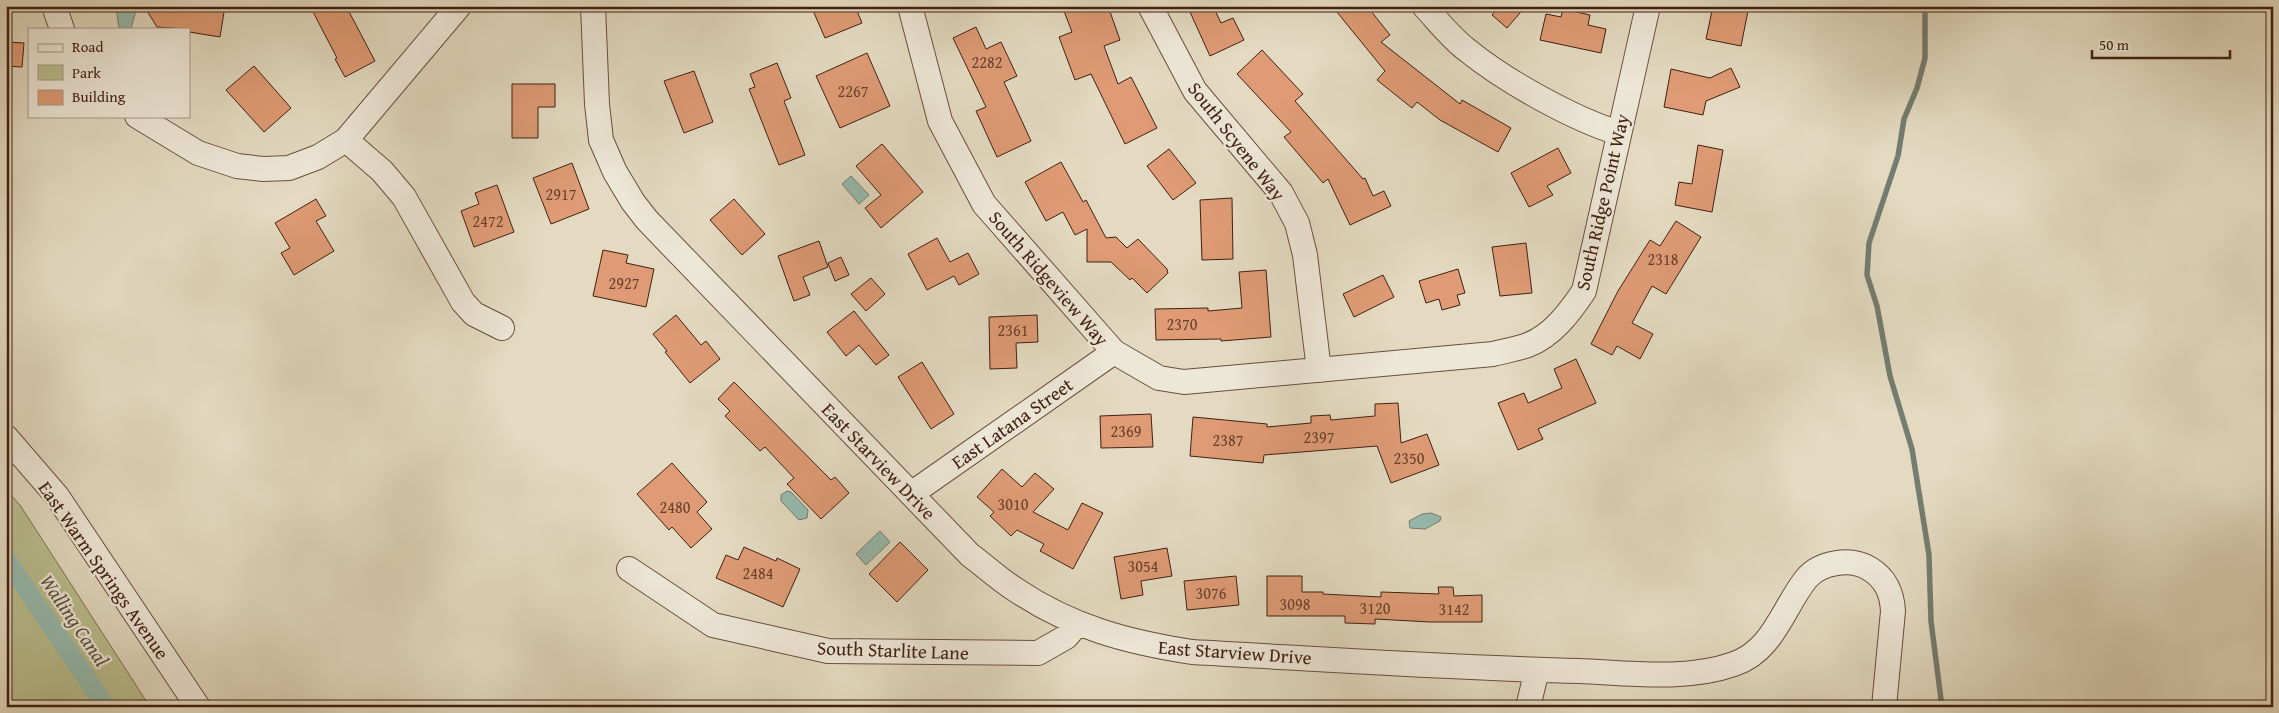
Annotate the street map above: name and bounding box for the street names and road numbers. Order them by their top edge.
street label: South Scyene Way [1182,76,1293,207]
street label: South Ridge Point Way [1568,110,1636,293]
street label: South Ridgeview Way [982,204,1116,352]
street label: East Latana Street [945,370,1079,475]
street label: East Starview Drive [815,396,943,526]
street label: East Warm Springs Avenue [32,475,176,665]
street label: South Starlite Lane [817,633,969,667]
street label: East Starview Drive [1157,633,1313,671]

